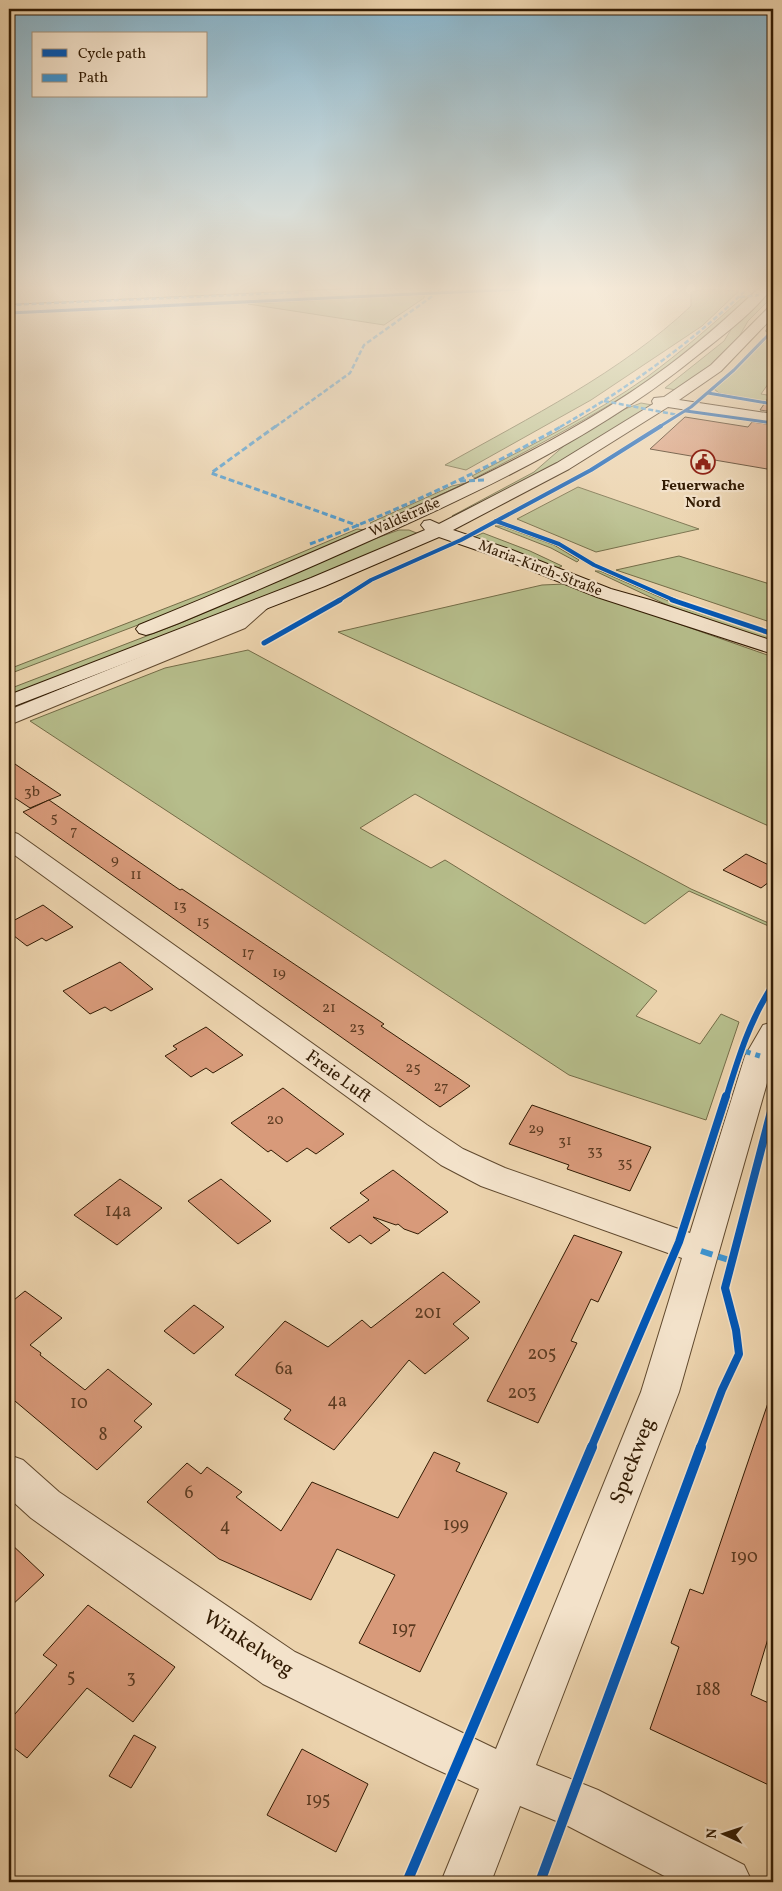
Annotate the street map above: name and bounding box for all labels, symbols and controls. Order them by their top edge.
legend [32,32,208,98]
text: Cycle path [78,44,146,65]
text: Path [78,68,108,89]
public building icon: Feuerwache Nord [690,449,716,475]
place label: Feuerwache Nord [661,476,745,514]
street label: Waldstraße [366,493,444,543]
street label: Maria-Kirch-Straße [475,536,605,602]
house number: 3b [24,782,40,803]
house number: 5 [50,808,58,829]
house number: 7 [70,821,78,842]
house number: 9 [111,850,119,871]
house number: 11 [130,865,142,886]
house number: 13 [173,896,187,917]
house number: 15 [196,912,210,933]
house number: 17 [241,943,255,964]
house number: 19 [272,963,286,984]
house number: 21 [322,998,336,1019]
house number: 23 [349,1018,365,1039]
street label: Freie Luft [300,1045,376,1109]
house number: 25 [405,1058,421,1079]
house number: 27 [434,1077,448,1098]
house number: 20 [267,1110,283,1131]
house number: 29 [528,1119,544,1140]
house number: 31 [558,1131,572,1152]
house number: 33 [587,1141,603,1162]
house number: 35 [618,1153,632,1174]
house number: 14a [105,1199,131,1224]
house number: 201 [414,1301,442,1326]
house number: 205 [528,1342,556,1367]
house number: 6a [275,1357,293,1382]
house number: 203 [507,1381,537,1406]
house number: 4a [327,1389,347,1414]
house number: 10 [70,1391,88,1416]
street label: Speckweg [603,1414,663,1508]
house number: 8 [98,1423,108,1448]
house number: 6 [184,1481,194,1506]
house number: 199 [443,1513,469,1538]
house number: 4 [220,1514,230,1539]
house number: 190 [730,1545,758,1570]
street label: Winkelweg [197,1604,299,1684]
house number: 197 [391,1617,417,1642]
house number: 5 [67,1665,75,1690]
house number: 3 [126,1666,136,1691]
house number: 188 [695,1678,721,1703]
house number: 195 [306,1788,330,1813]
north arrow [700,1808,750,1858]
text: N [703,1828,722,1839]

